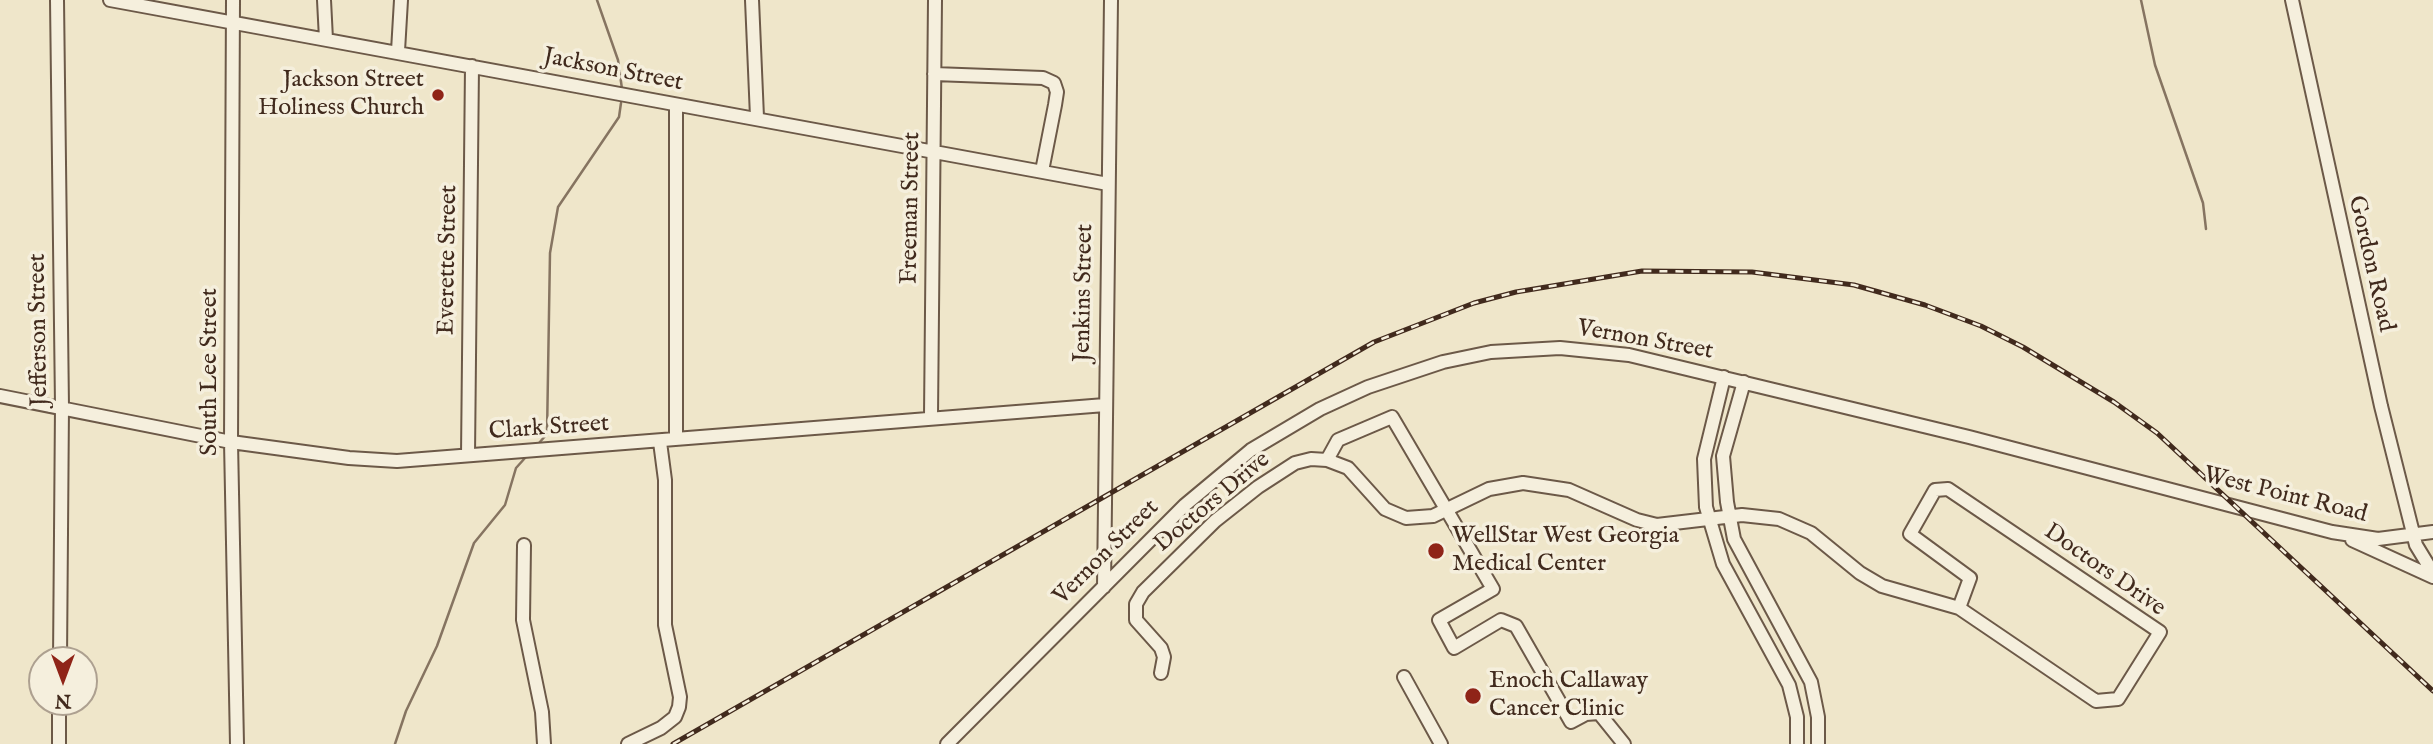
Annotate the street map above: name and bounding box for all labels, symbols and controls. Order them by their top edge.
street label: Jackson Street [541,43,685,99]
place label: Jackson Street Holiness Church [258,67,424,123]
marker: Jackson Street Holiness Church [430,87,446,103]
street label: Freeman Street [896,132,928,284]
street label: Everette Street [433,185,465,335]
street label: Gordon Road [2340,193,2400,335]
street label: Jenkins Street [1069,224,1101,362]
street label: Jefferson Street [24,253,56,407]
street label: South Lee Street [197,288,225,456]
street label: Vernon Street [1575,315,1715,367]
street label: Clark Street [488,410,610,448]
street label: Doctors Drive [1149,446,1277,560]
street label: West Point Road [2200,462,2370,530]
street label: Vernon Street [1048,494,1166,612]
street label: Doctors Drive [2038,519,2170,623]
place label: WellStar West Georgia Medical Center [1452,523,1679,579]
marker: WellStar West Georgia Medical Center [1426,541,1446,561]
north arrow [28,646,98,716]
place label: Enoch Callaway Cancer Clinic [1489,668,1648,724]
marker: Enoch Callaway Cancer Clinic [1463,686,1483,706]
text: N [55,688,71,712]

